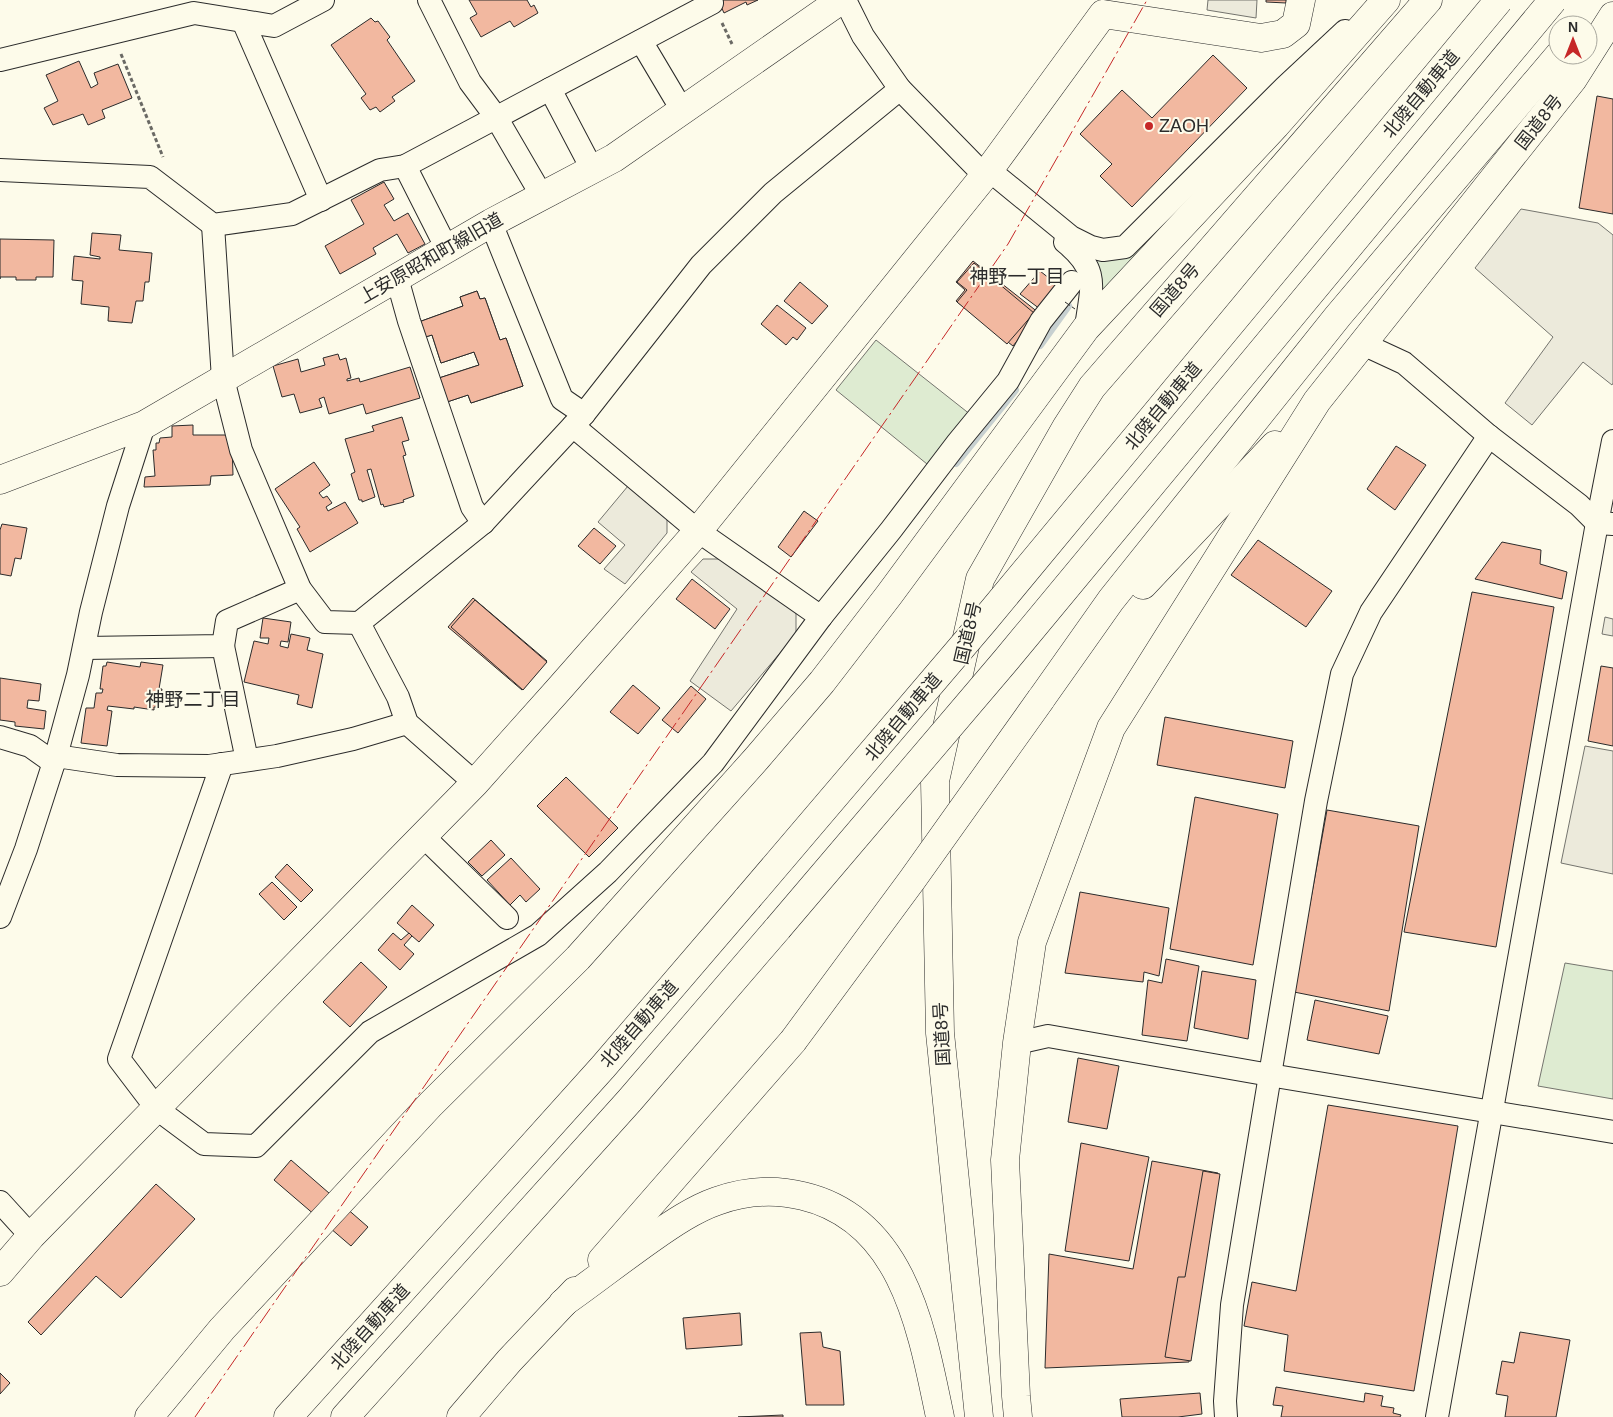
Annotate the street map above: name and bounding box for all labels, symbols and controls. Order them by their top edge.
north arrow [1548,15,1598,65]
text: N [1568,19,1578,35]
street label: 北陸自動車道 [1379,46,1463,142]
street label: 国道8号 [1511,91,1567,153]
place label: ZAOH [1159,116,1209,136]
marker: ZAOH [1143,120,1155,132]
street label: 上安原昭和町線旧道 [356,209,506,307]
street label: 国道8号 [1146,259,1204,321]
district label: 神野一丁目 [969,266,1065,287]
street label: 北陸自動車道 [1121,358,1205,454]
street label: 国道8号 [951,600,985,666]
street label: 北陸自動車道 [861,669,945,765]
district label: 神野二丁目 [145,689,241,710]
street label: 北陸自動車道 [596,977,682,1071]
street label: 国道8号 [930,1002,954,1066]
street label: 北陸自動車道 [326,1280,414,1374]

